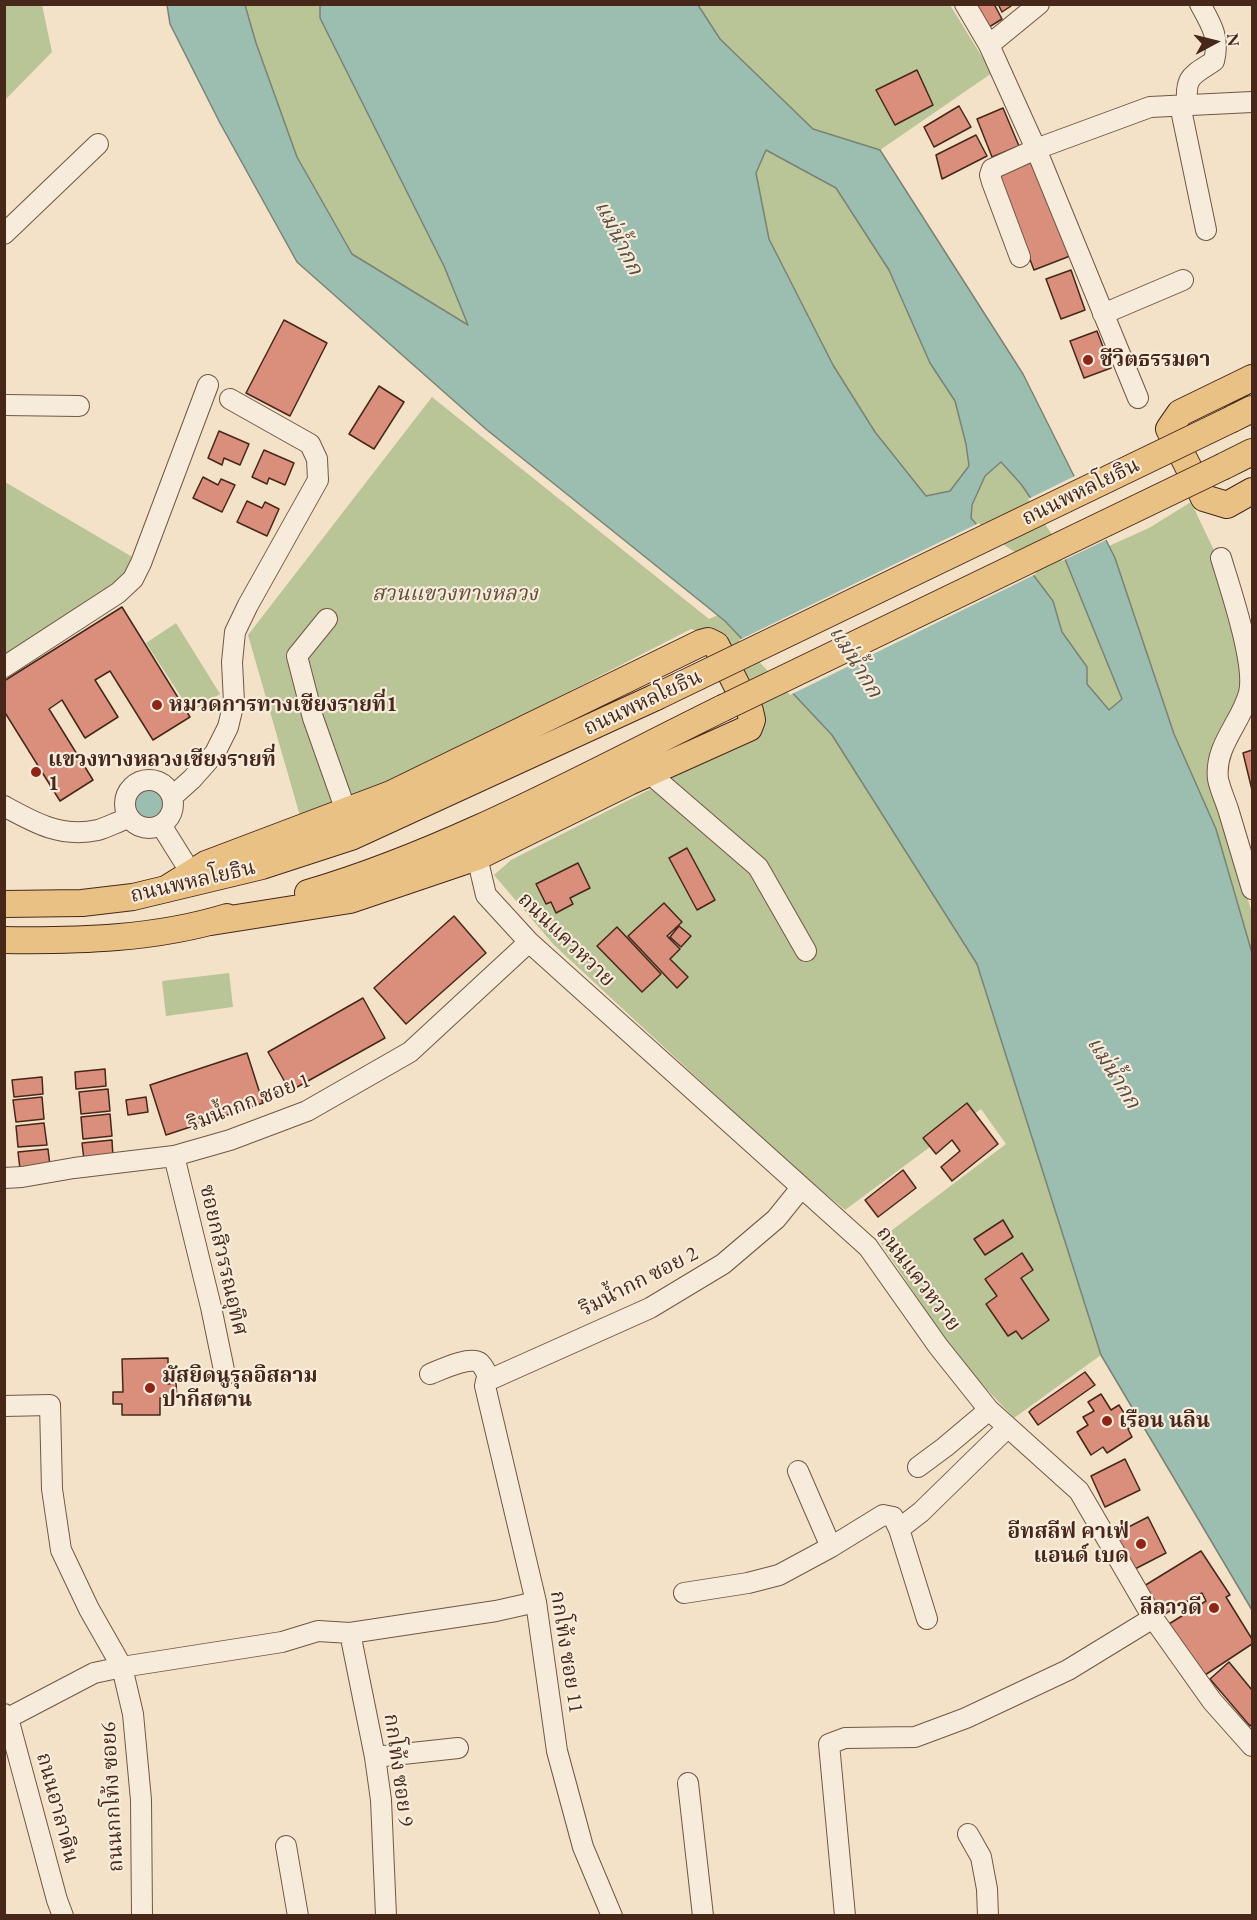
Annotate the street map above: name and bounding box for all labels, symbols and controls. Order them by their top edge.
north arrow [1185,12,1245,72]
text: N [1222,32,1245,47]
water label: แม่น้ำกก [588,196,648,280]
place label: ชีวิตธรรมดา [1100,347,1210,373]
marker: ชีวิตธรรมดา [1081,353,1095,367]
street label: ถนนพหลโยธิน [1018,453,1144,531]
park label: สวนแขวงทางหลวง [372,581,538,607]
water label: แม่น้ำกก [823,621,887,703]
street label: ถนนพหลโยธิน [580,665,706,741]
place label: หมวดการทางเชียงรายที่1 [169,692,397,718]
marker: หมวดการทางเชียงรายที่1 [150,698,164,712]
place label: แขวงทางหลวงเชียงรายที่ 1 [48,747,276,797]
marker: แขวงทางหลวงเชียงรายที่ 1 [29,765,43,779]
street label: ถนนพหลโยธิน [128,855,258,909]
street label: ถนนแควหวาย [512,887,620,993]
water label: แม่น้ำกก [1081,1032,1145,1114]
street label: ริมน้ำกก ซอย 1 [184,1068,314,1138]
street label: ซอยกสิวรรณอุทิศ [193,1182,253,1338]
street label: ถนนแควหวาย [870,1221,966,1337]
street label: ริมน้ำกก ซอย 2 [576,1241,702,1323]
place label: มัสยิดนูรุลอิสลาม ปากีสตาน [162,1363,318,1413]
marker: มัสยิดนูรุลอิสลาม ปากีสตาน [143,1381,157,1395]
place label: เรือน นลิน [1119,1408,1210,1434]
marker: เรือน นลิน [1100,1414,1114,1428]
place label: อีทสลีฟ คาเฟ่ แอนด์ เบด [1008,1519,1129,1569]
marker: อีทสลีฟ คาเฟ่ แอนด์ เบด [1134,1537,1148,1551]
street label: กกโท้ง ซอย 11 [544,1589,588,1715]
place label: ลีลาวดี [1140,1595,1202,1621]
marker: ลีลาวดี [1207,1601,1221,1615]
street label: กกโท้ง ซอย 9 [378,1712,418,1828]
street label: ถนนกกโท้ง ซอย6 [96,1721,130,1873]
street label: ถนนอาลาดิน [30,1750,84,1866]

